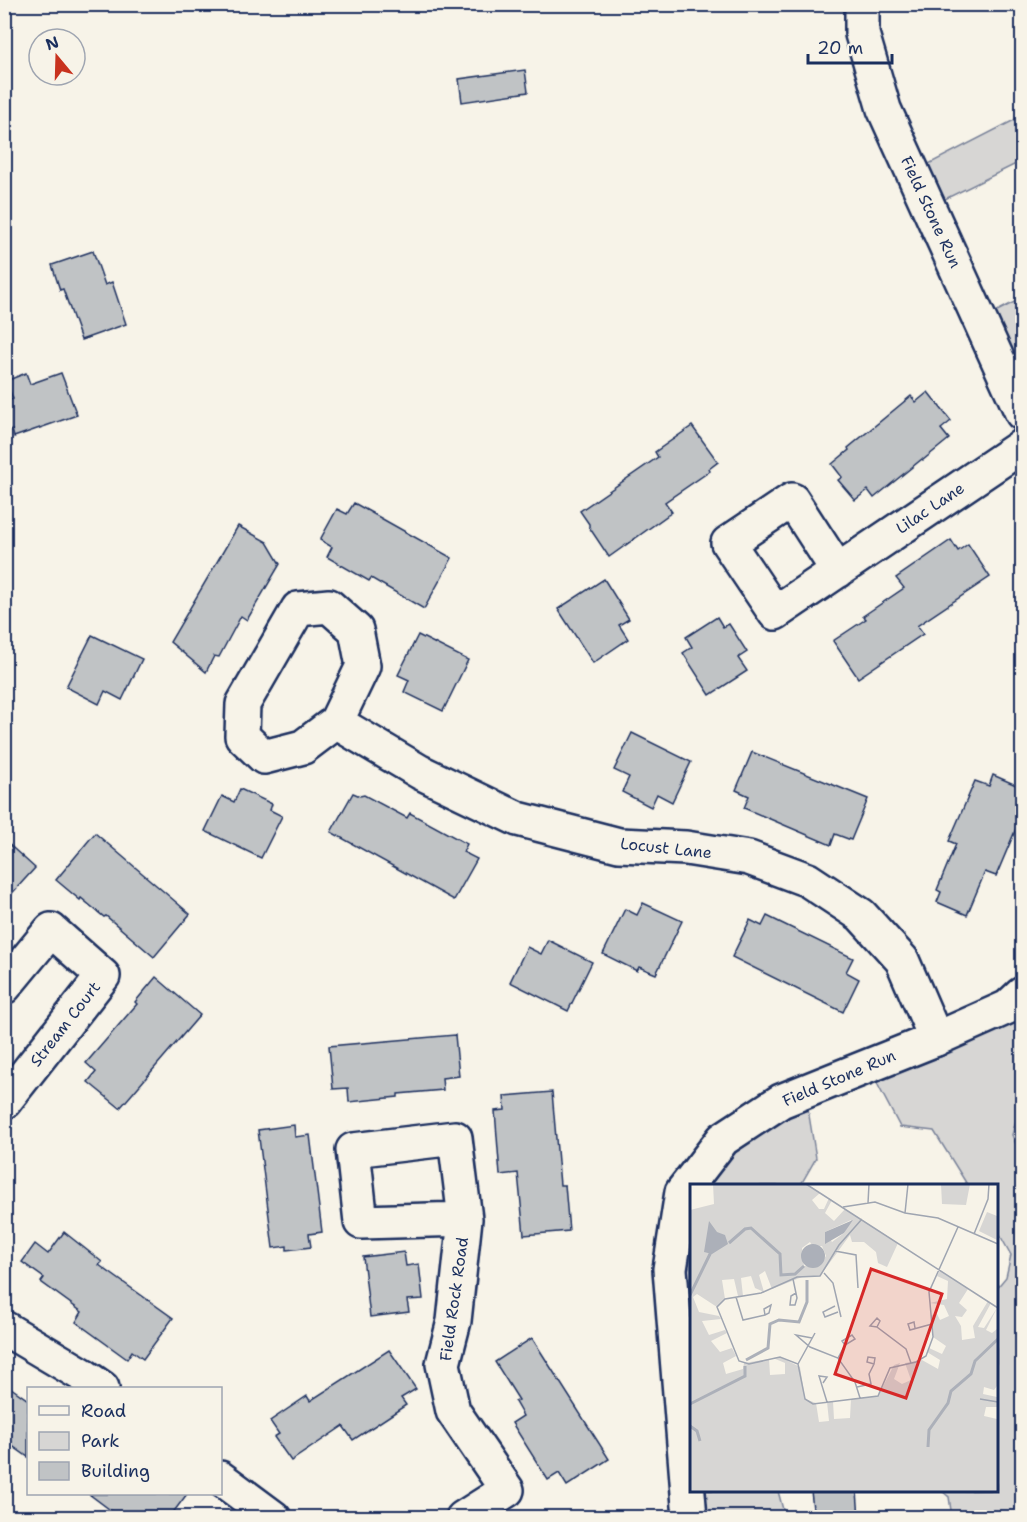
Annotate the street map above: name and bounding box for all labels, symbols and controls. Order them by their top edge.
north arrow [27,27,87,87]
scale bar [808,27,892,65]
text: N [43,31,62,55]
text: 20 m [817,36,863,60]
street label: Field Stone Run [896,153,966,271]
street label: Lilac Lane [892,477,968,539]
street label: Locust Lane [619,833,713,863]
street label: Stream Court [25,977,105,1071]
street label: Field Stone Run [779,1045,899,1111]
inset map [690,1184,997,1492]
street label: Field Rock Road [435,1236,473,1362]
legend [27,1387,222,1495]
text: Road [81,1399,126,1423]
text: Park [81,1429,120,1453]
text: Building [81,1459,150,1483]

